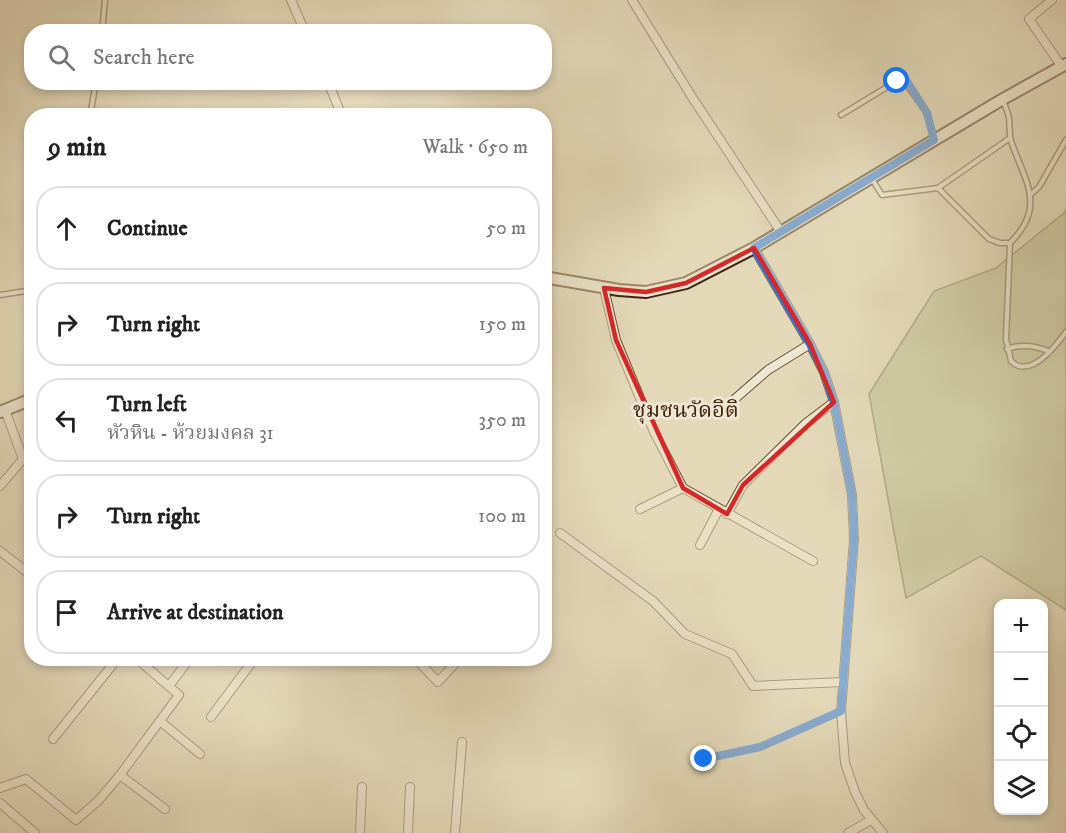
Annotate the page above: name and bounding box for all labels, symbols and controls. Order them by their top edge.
search box [24,24,552,90]
icon: search [45,41,78,74]
text: Search here [93,44,195,71]
route start [883,67,909,93]
text: 9 min [48,131,106,164]
text: Walk · 650 m [423,135,528,160]
icon: ahead [50,212,83,245]
text: Continue [107,215,188,242]
text: 50 m [486,216,526,241]
icon: right [50,308,83,341]
text: Turn right [107,311,200,338]
text: 150 m [479,312,526,337]
text: Turn left [107,391,187,418]
district label: ชุมชนวัดอิติ [633,397,739,424]
icon: left [50,404,83,437]
text: 350 m [479,408,526,433]
text: หัวหิน - ห้วยมงคล 31 [107,421,274,446]
icon: right [50,500,83,533]
text: Turn right [107,503,200,530]
text: 100 m [478,504,526,529]
icon: arrive [50,596,83,629]
text: Arrive at destination [107,599,284,626]
map controls [994,599,1048,815]
button: + [994,599,1048,653]
button: − [994,653,1048,707]
button: locate [994,707,1048,761]
route end [690,745,716,771]
button: layers [994,761,1048,815]

